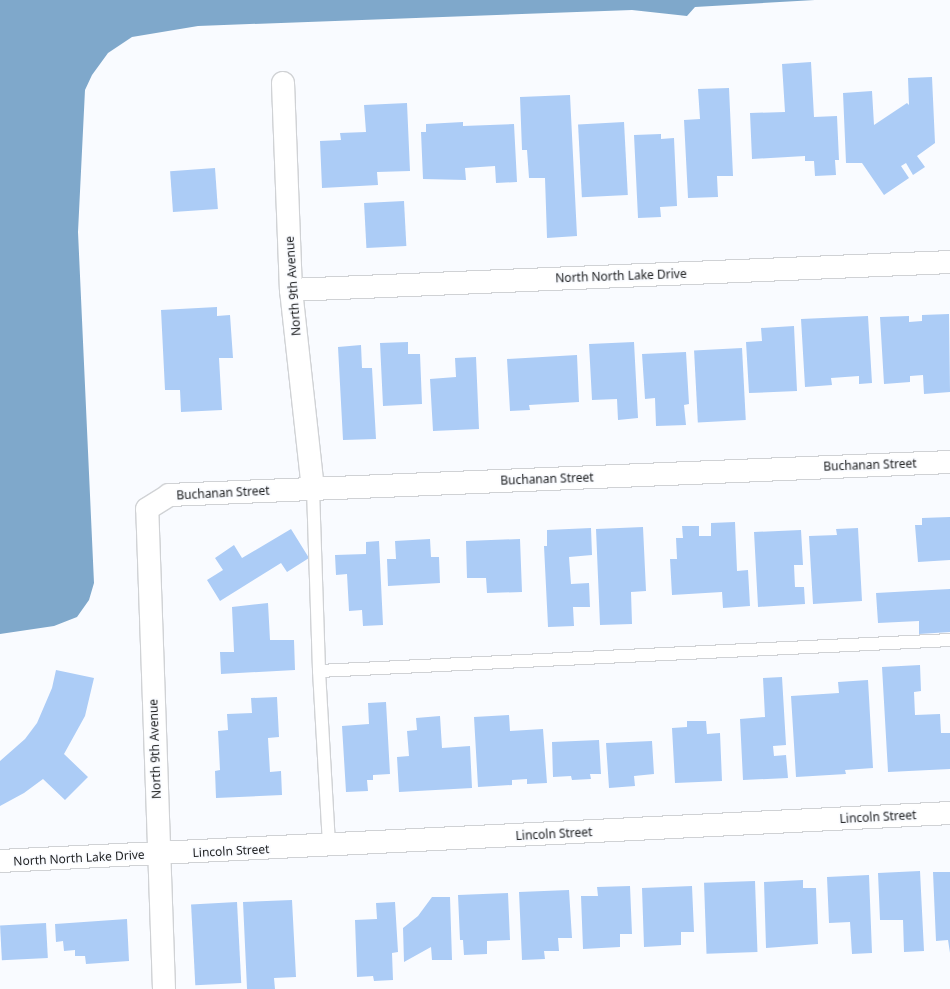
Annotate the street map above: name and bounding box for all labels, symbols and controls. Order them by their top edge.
street label: North 9th Avenue [282,236,304,336]
street label: North North Lake Drive [555,267,687,285]
street label: Buchanan Street [823,456,917,474]
street label: Buchanan Street [500,470,594,488]
street label: Buchanan Street [176,483,270,503]
street label: North 9th Avenue [146,699,164,799]
street label: Lincoln Street [839,808,917,826]
street label: Lincoln Street [515,825,593,843]
street label: Lincoln Street [192,842,270,860]
street label: North North Lake Drive [13,847,145,869]

